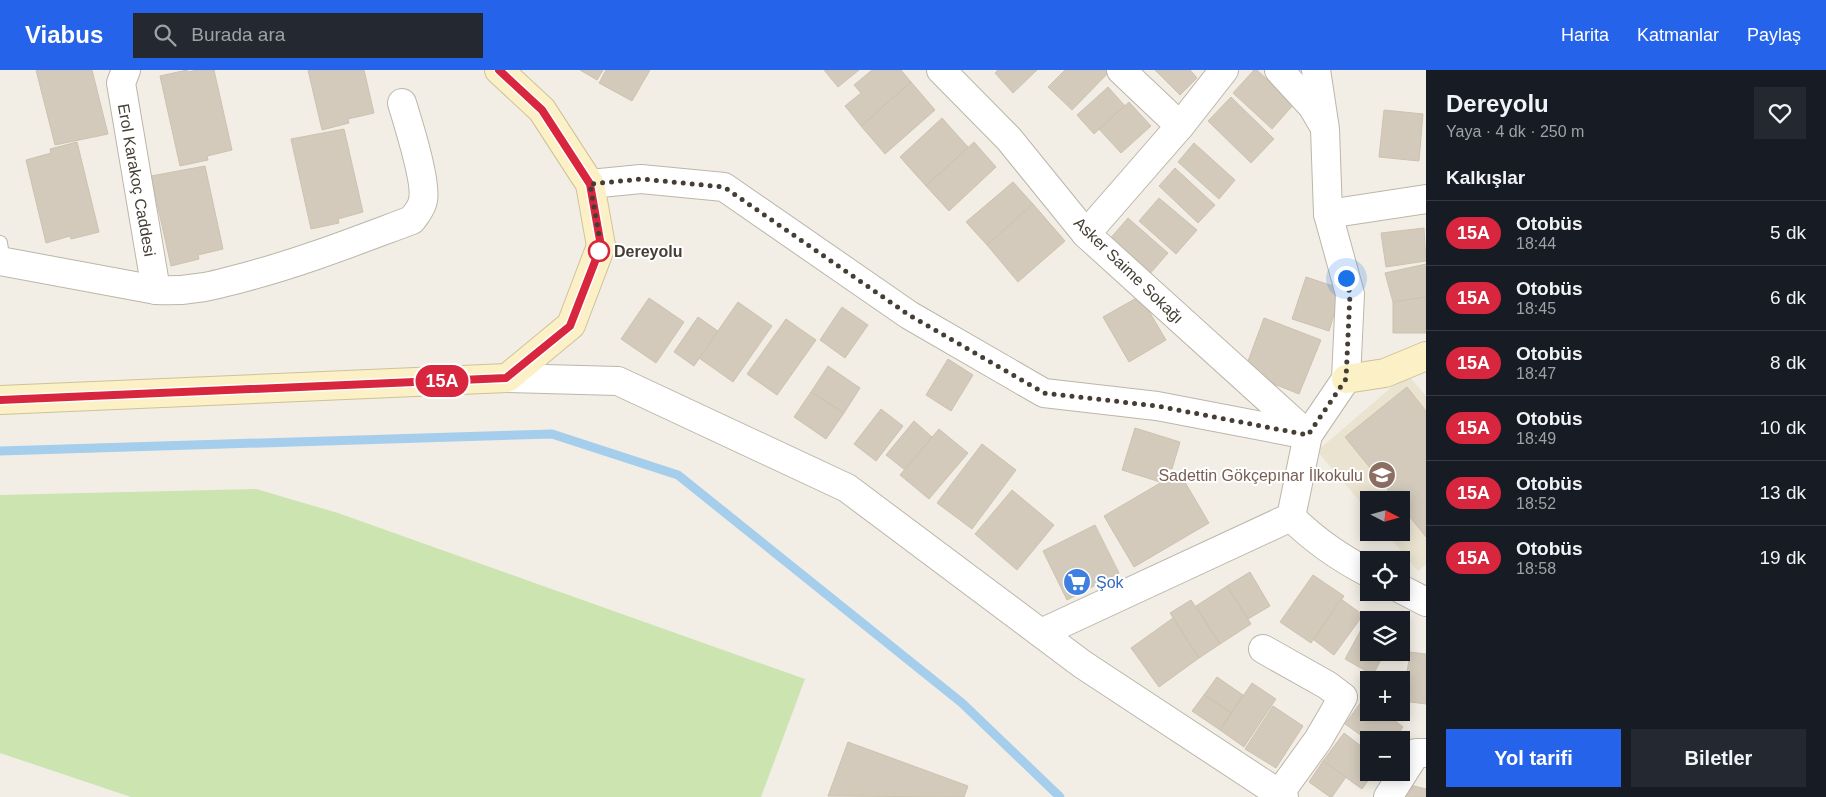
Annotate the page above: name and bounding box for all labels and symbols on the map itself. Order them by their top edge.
street label: Erol Karakoç Caddesi [115,102,158,258]
street label: Asker Saime Sokağı [1071,214,1187,327]
marker: Dereyolu [588,240,610,262]
place label: Dereyolu [614,243,682,260]
your location [1334,266,1359,291]
line badge: 15A [413,365,471,397]
school or university icon: Sadettin Gökçepınar İlkokulu [1367,460,1397,490]
place label: Sadettin Gökçepınar İlkokulu [1158,466,1363,484]
north arrow [1360,491,1410,541]
supermarket icon: Şok [1062,567,1092,597]
place label: Şok [1096,574,1125,591]

